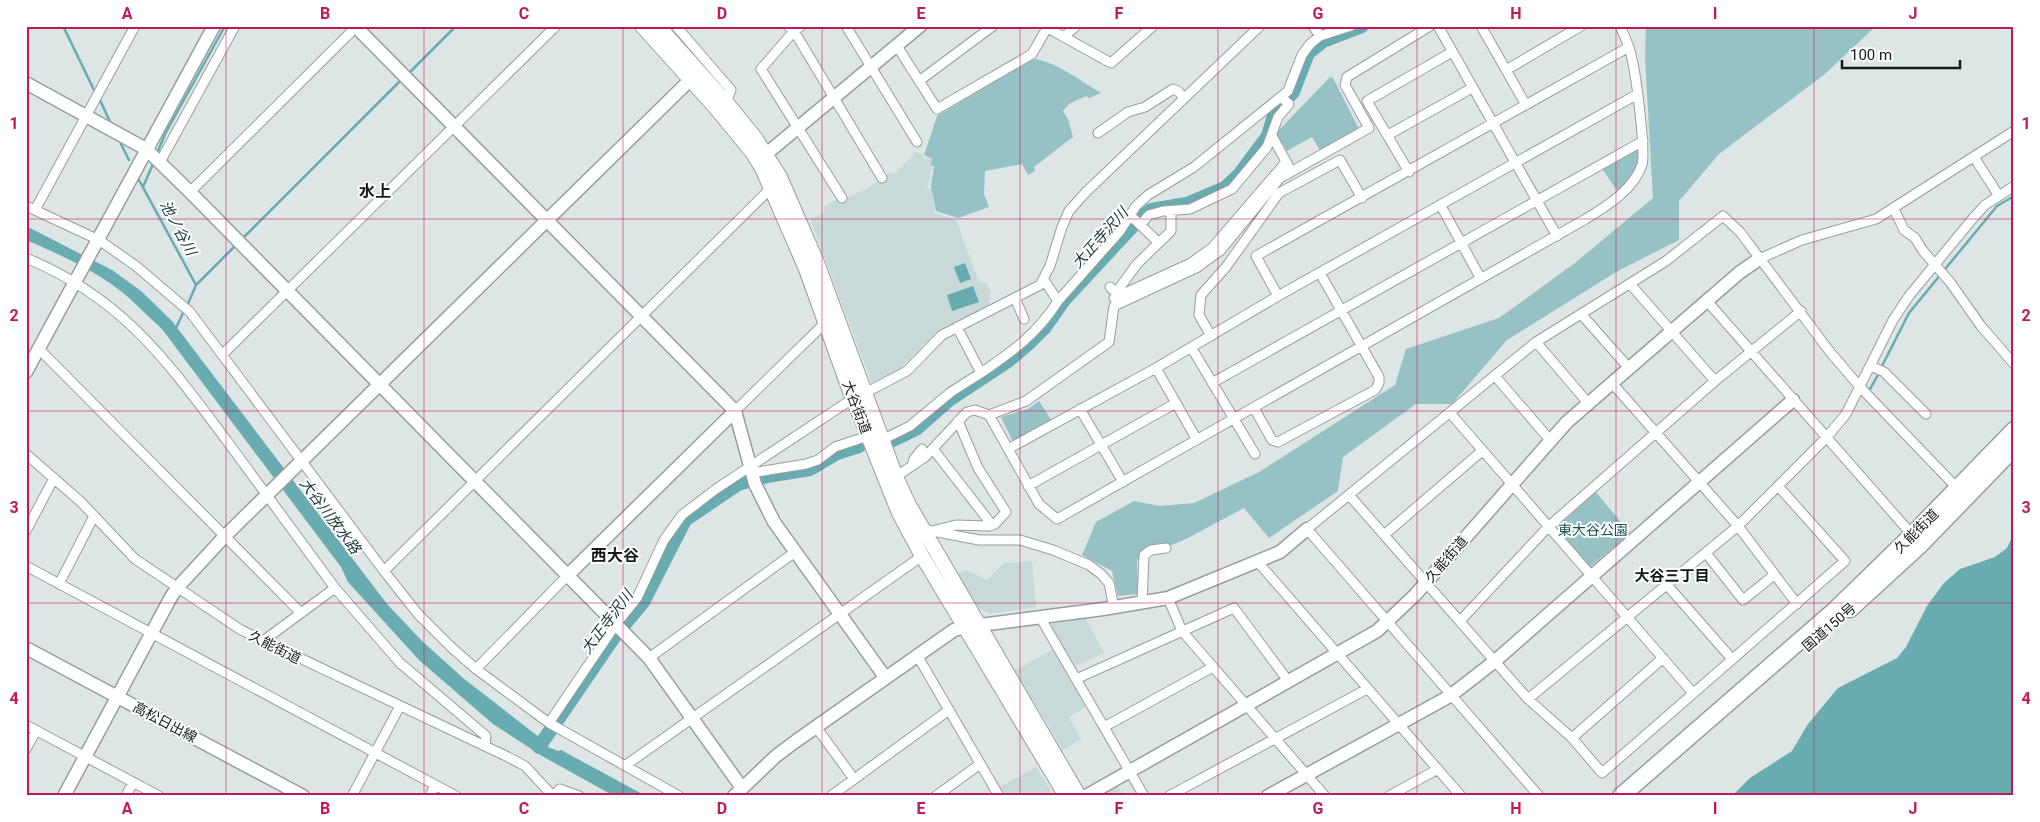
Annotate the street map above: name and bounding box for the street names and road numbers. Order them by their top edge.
street label: 大谷街道 [839,378,875,436]
street label: 久能街道 [1891,506,1941,556]
street label: 久能街道 [1422,533,1470,585]
street label: 国道150号 [1799,599,1859,655]
street label: 久能街道 [246,627,304,667]
street label: 高松日出線 [130,699,200,745]

